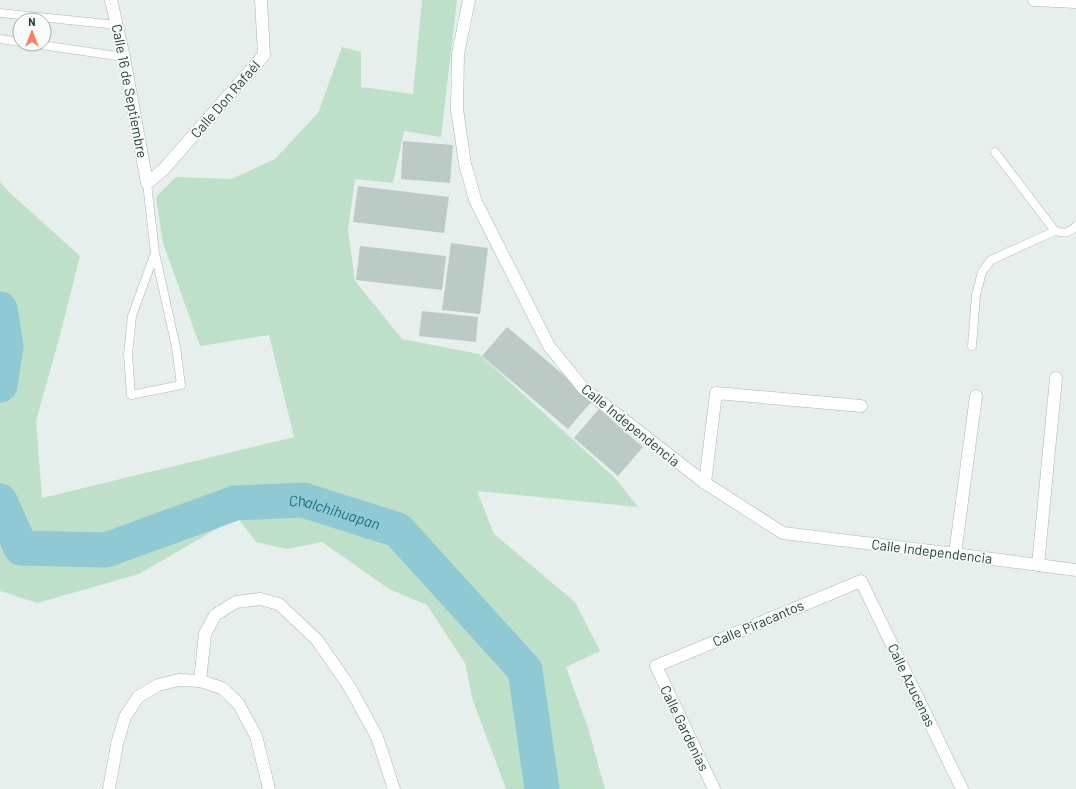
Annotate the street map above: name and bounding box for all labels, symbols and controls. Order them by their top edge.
north arrow [12,12,52,52]
text: N [28,15,36,28]
street label: Calle 16 de Septiembre [109,22,151,160]
street label: Calle Don Rafaél [187,57,263,141]
street label: Calle Independencia [578,380,684,470]
water label: Chalchihuapan [288,491,383,533]
street label: Calle Independencia [871,535,993,567]
street label: Calle Piracantos [710,596,806,650]
street label: Calle Azucenas [884,641,940,730]
street label: Calle Gardenias [657,682,713,774]

